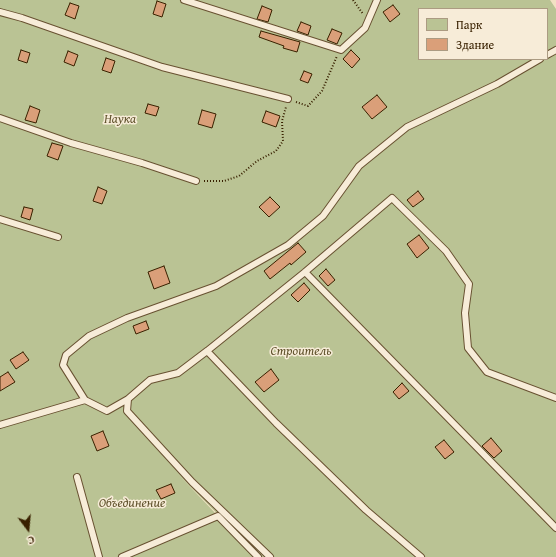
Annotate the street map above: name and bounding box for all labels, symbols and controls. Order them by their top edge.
legend [418,8,548,60]
text: Парк [456,16,482,33]
text: Здание [456,36,494,53]
park label: Наука [104,112,136,128]
park label: Строитель [270,344,332,360]
park label: Объединение [99,496,165,512]
north arrow [8,509,48,549]
text: С [26,532,37,549]

